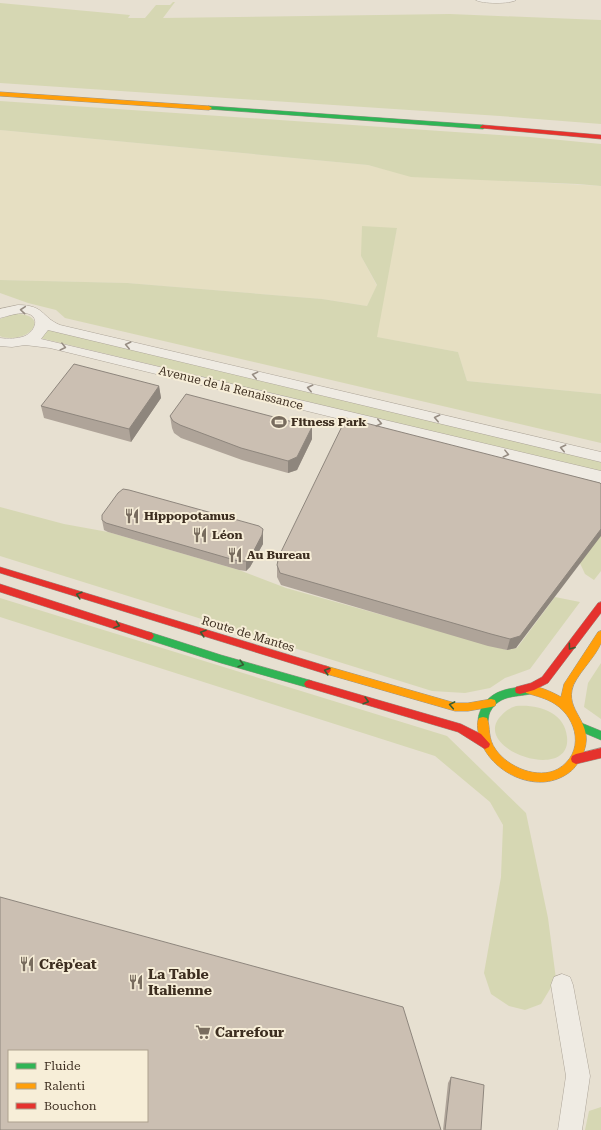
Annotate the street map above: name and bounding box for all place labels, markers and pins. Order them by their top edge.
sports icon: Fitness Park [270,413,288,431]
place label: Fitness Park [291,415,367,429]
restaurant icon: Hippopotamus [123,507,141,525]
place label: Hippopotamus [144,509,235,523]
restaurant icon: Léon [191,526,209,544]
place label: Léon [212,528,243,542]
restaurant icon: Au Bureau [226,546,244,564]
place label: Au Bureau [247,548,310,562]
restaurant icon: Crêp'eat [18,955,36,973]
place label: Crêp'eat [39,956,97,972]
place label: La Table Italienne [148,966,212,998]
restaurant icon: La Table Italienne [127,973,145,991]
supermarket icon: Carrefour [194,1023,212,1041]
place label: Carrefour [215,1024,285,1040]

